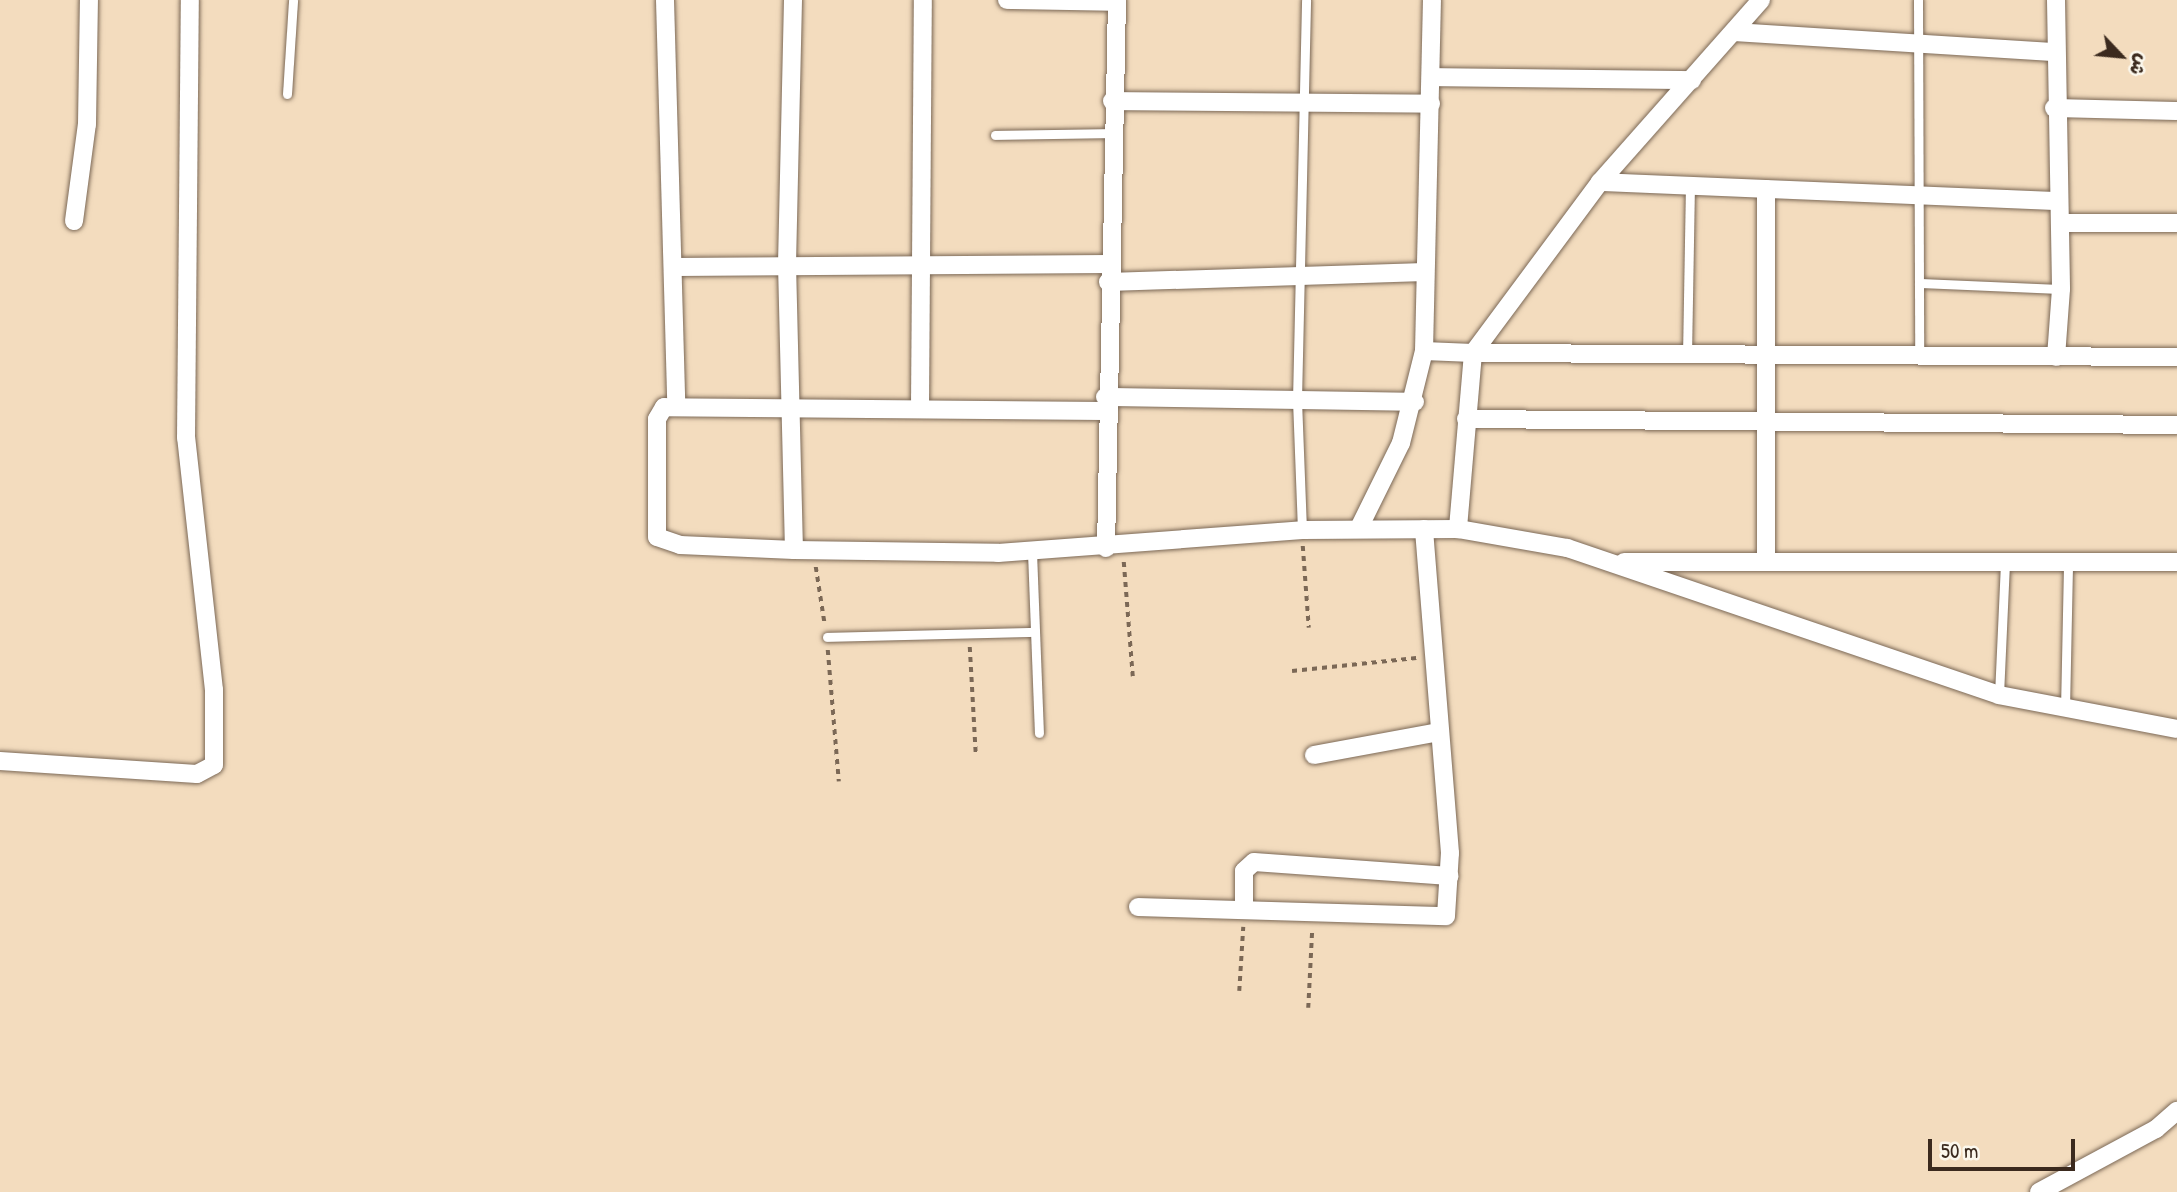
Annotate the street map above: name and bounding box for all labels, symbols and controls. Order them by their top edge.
north arrow [2086,21,2156,91]
text: ش [2124,50,2156,80]
scale bar [1932,1126,2079,1170]
text: 50 m [1941,1136,1978,1165]

